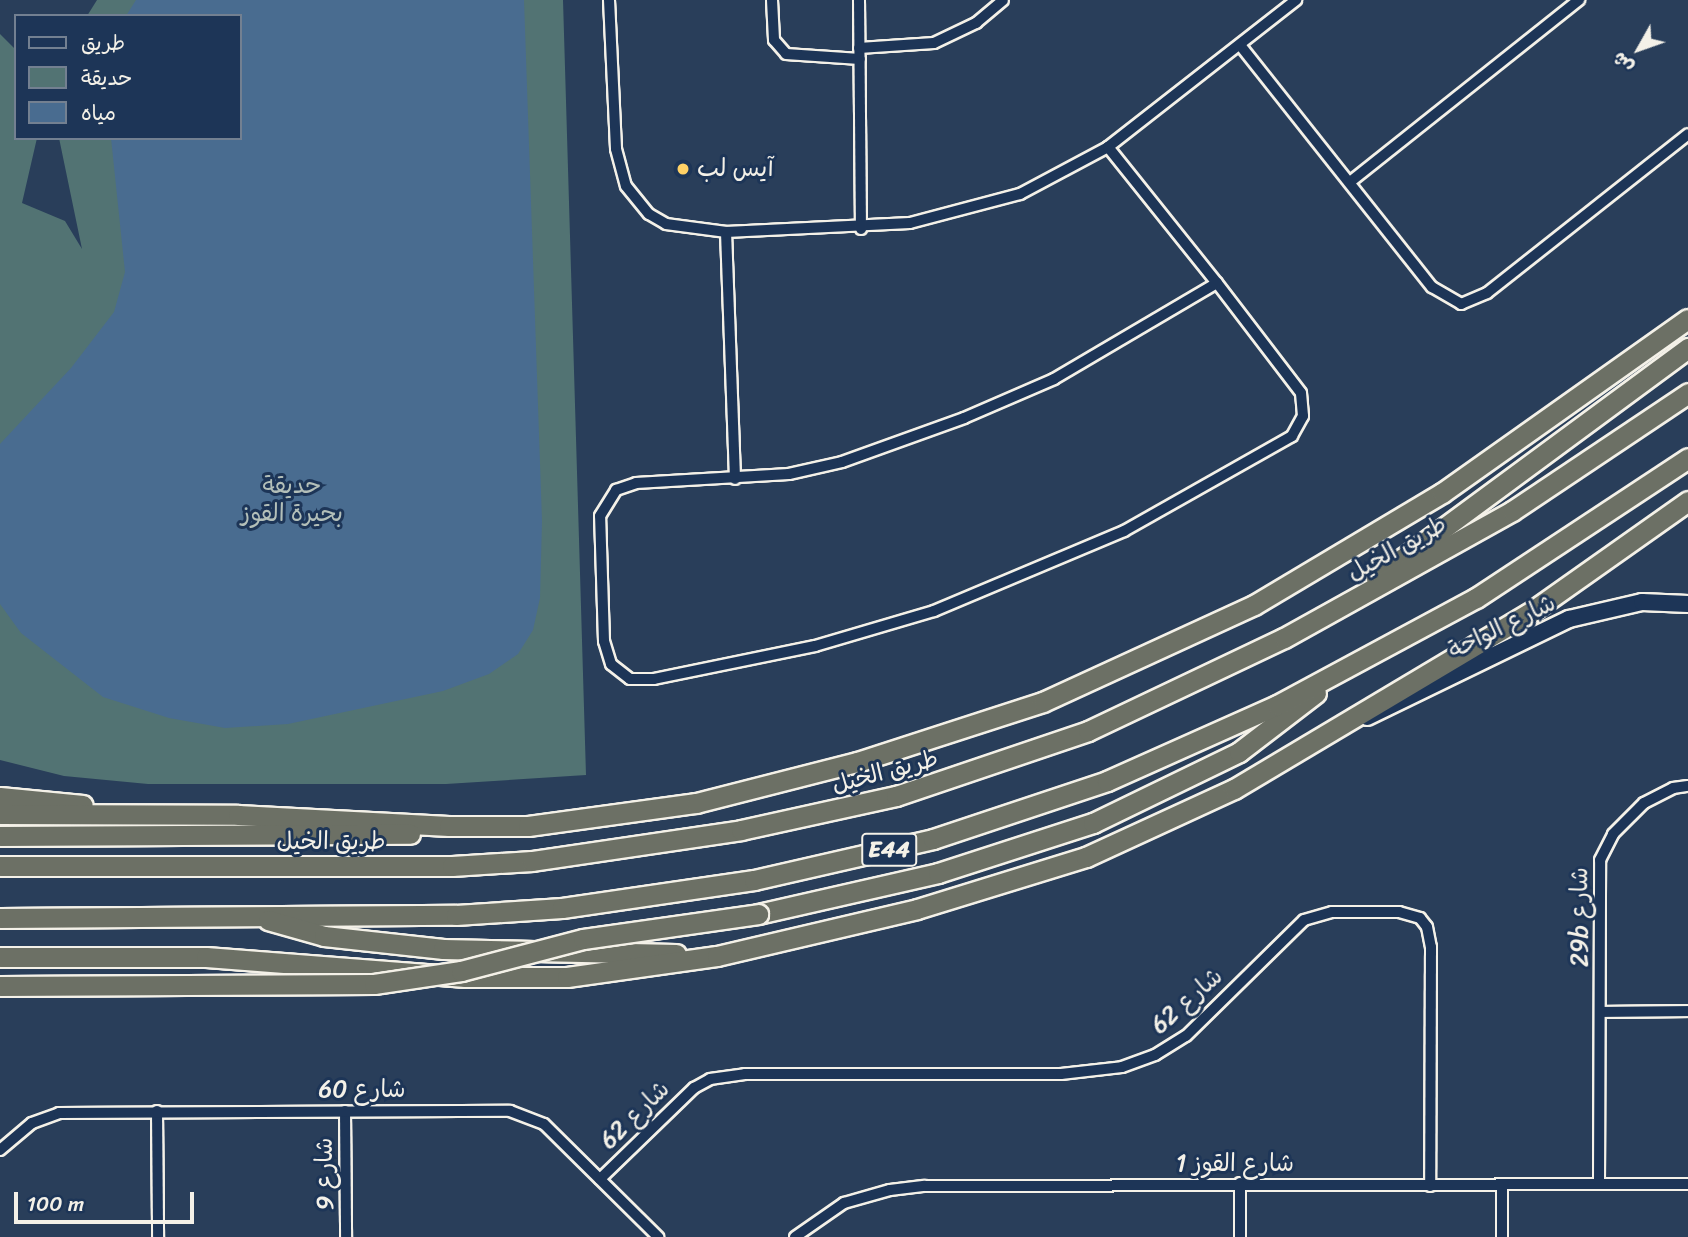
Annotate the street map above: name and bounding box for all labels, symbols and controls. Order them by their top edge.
legend [14,14,242,140]
north arrow [1604,14,1674,84]
text: طريق [81,24,125,62]
text: ش [1603,44,1642,81]
text: حديقة [81,59,132,97]
text: مياه [81,94,116,132]
place label: آيس لب [697,155,774,183]
marker: آيس لب [675,161,691,177]
park label: حديقة بحيرة القوز [241,472,343,528]
street label: طريق الخيل [1342,510,1452,588]
street label: شارع الواحة [1444,589,1560,665]
street label: طريق الخيل [829,744,941,800]
street label: طريق الخيل [276,828,386,856]
road number: E44 [861,830,917,870]
street label: 29b شارع [1566,867,1594,967]
street label: شارع 62 [1145,962,1229,1040]
street label: شارع 62 [594,1075,676,1155]
street label: شارع 60 [319,1076,405,1104]
street label: شارع 9 [310,1137,340,1211]
street label: شارع القوز 1 [1176,1150,1294,1178]
scale bar [18,1178,198,1222]
text: 100 m [27,1185,84,1223]

